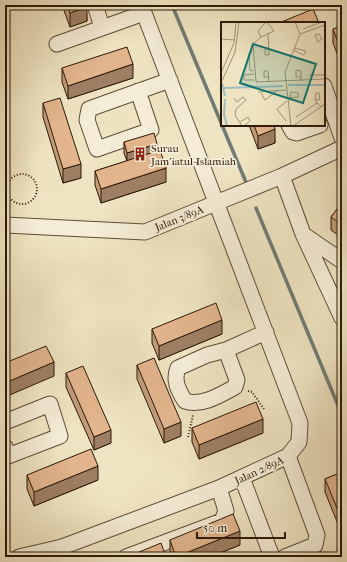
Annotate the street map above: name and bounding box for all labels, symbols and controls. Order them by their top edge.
inset map [221,22,325,126]
place label: Surau Jam'iatul-Islamiah [150,142,237,168]
building icon: Surau Jam'iatul-Islamiah [132,146,148,162]
street label: Jalan 3/89A [152,202,206,235]
street label: Jalan 2/89A [232,453,287,488]
scale bar [197,514,285,540]
text: 50 m [203,521,227,535]

